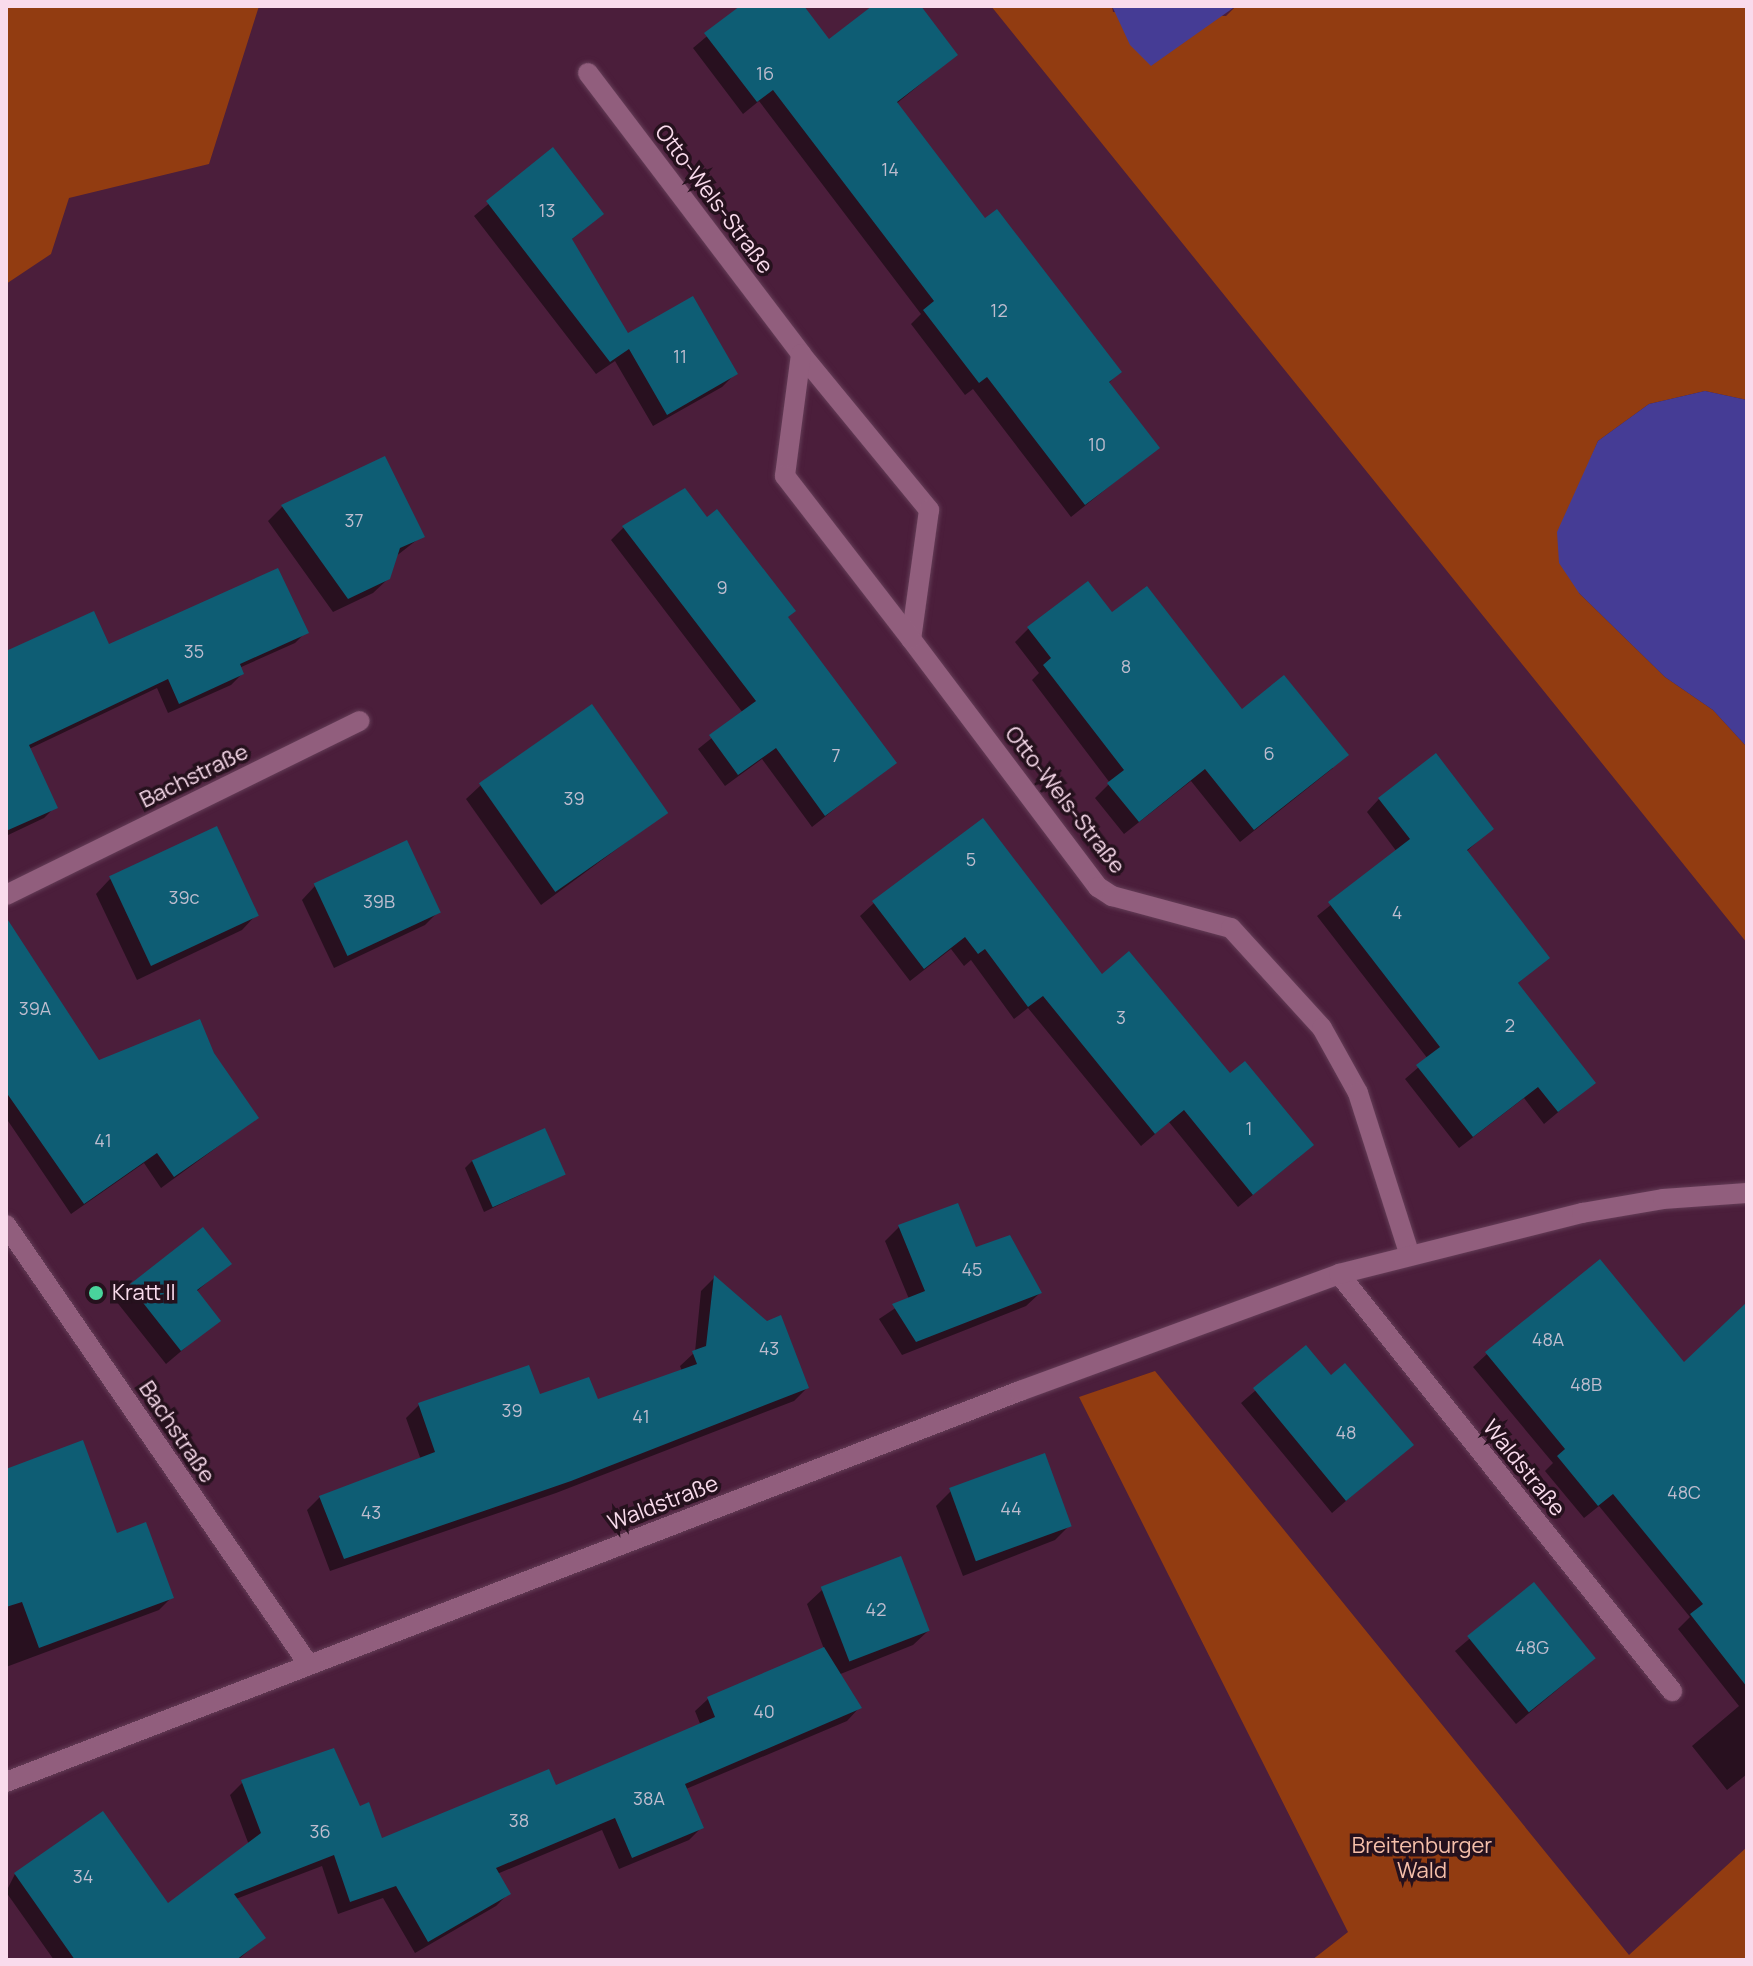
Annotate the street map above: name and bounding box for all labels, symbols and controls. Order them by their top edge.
house number: 16 [756,62,774,84]
street label: Otto-Wels-Straße [649,119,779,279]
house number: 14 [881,158,899,180]
house number: 13 [539,199,555,221]
house number: 12 [990,299,1008,321]
house number: 11 [673,345,687,367]
house number: 10 [1088,433,1106,455]
house number: 37 [345,509,363,531]
house number: 9 [716,576,728,598]
house number: 35 [184,640,204,662]
house number: 8 [1121,655,1131,677]
street label: Otto-Wels-Straße [999,721,1131,879]
street label: Bachstraße [136,738,252,814]
house number: 6 [1263,742,1275,764]
house number: 7 [831,744,841,766]
house number: 39 [563,787,585,809]
house number: 5 [966,848,976,870]
house number: 39c [168,886,200,908]
house number: 39B [363,890,395,912]
house number: 4 [1392,901,1402,923]
house number: 39A [19,997,51,1019]
house number: 3 [1116,1006,1126,1028]
house number: 2 [1505,1014,1515,1036]
house number: 1 [1245,1117,1253,1139]
house number: 41 [94,1129,112,1151]
house number: 45 [961,1258,983,1280]
place label: Kratt II [112,1280,176,1306]
marker: Kratt II [87,1284,105,1302]
house number: 48A [1532,1328,1564,1350]
house number: 43 [759,1337,779,1359]
house number: 48B [1570,1373,1602,1395]
street label: Bachstraße [133,1376,221,1488]
house number: 39 [501,1399,523,1421]
house number: 41 [632,1405,650,1427]
street label: Waldstraße [1477,1415,1571,1521]
house number: 48 [1335,1421,1357,1443]
street label: Waldstraße [604,1470,722,1536]
house number: 48C [1667,1481,1701,1503]
house number: 44 [1000,1497,1022,1519]
house number: 43 [361,1501,381,1523]
house number: 42 [866,1598,886,1620]
house number: 48G [1515,1636,1549,1658]
house number: 40 [753,1700,775,1722]
house number: 38A [633,1787,665,1809]
house number: 38 [509,1809,529,1831]
house number: 36 [309,1820,331,1842]
park label: Breitenburger Wald [1352,1832,1492,1884]
house number: 34 [73,1865,93,1887]

